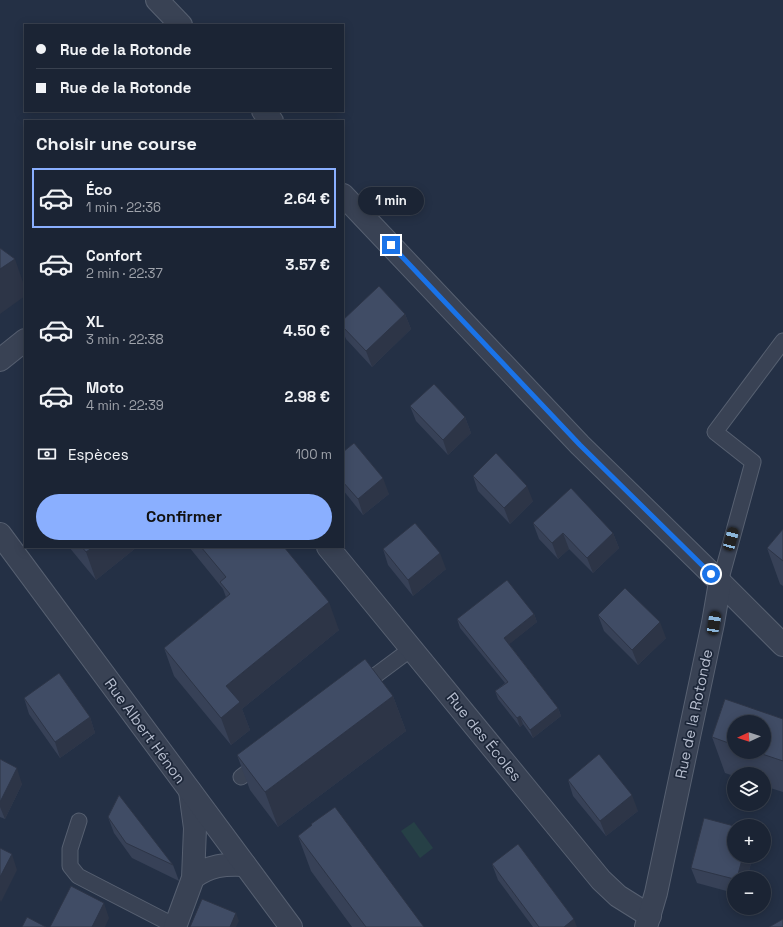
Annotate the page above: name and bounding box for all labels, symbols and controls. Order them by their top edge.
text: Rue de la Rotonde [60,40,191,59]
text: Rue de la Rotonde [60,78,191,97]
text: Choisir une course [36,132,197,155]
icon: car [38,180,74,216]
text: Éco [86,180,112,199]
callout: 1 min [358,187,424,215]
text: 2.64 € [284,189,330,208]
text: 1 min [375,192,407,209]
text: 1 min · 22:36 [86,199,161,216]
route end [382,236,400,254]
icon: car [38,246,74,282]
text: Confort [86,246,142,265]
text: 3.57 € [285,255,330,274]
text: 2 min · 22:37 [86,265,163,282]
icon: car [38,312,74,348]
text: XL [86,312,104,331]
text: 4.50 € [283,321,330,340]
text: 3 min · 22:38 [86,331,164,348]
icon: car [38,378,74,414]
text: Moto [86,378,124,397]
text: 2.98 € [284,387,330,406]
text: 4 min · 22:39 [86,397,164,414]
icon: cash [36,443,58,465]
text: Espèces [68,445,129,464]
text: 100 m [295,446,332,463]
button: Confirmer [36,494,332,540]
car [722,526,740,552]
route start [702,565,720,583]
car [706,610,722,636]
street label: Rue de la Rotonde [670,647,717,780]
street label: Rue Albert Hénon [101,674,190,787]
street label: Rue des Écoles [443,688,526,785]
north arrow [727,715,771,759]
map controls [727,715,771,915]
button: layers [727,767,771,811]
button: + [727,819,771,863]
button: − [727,871,771,915]

